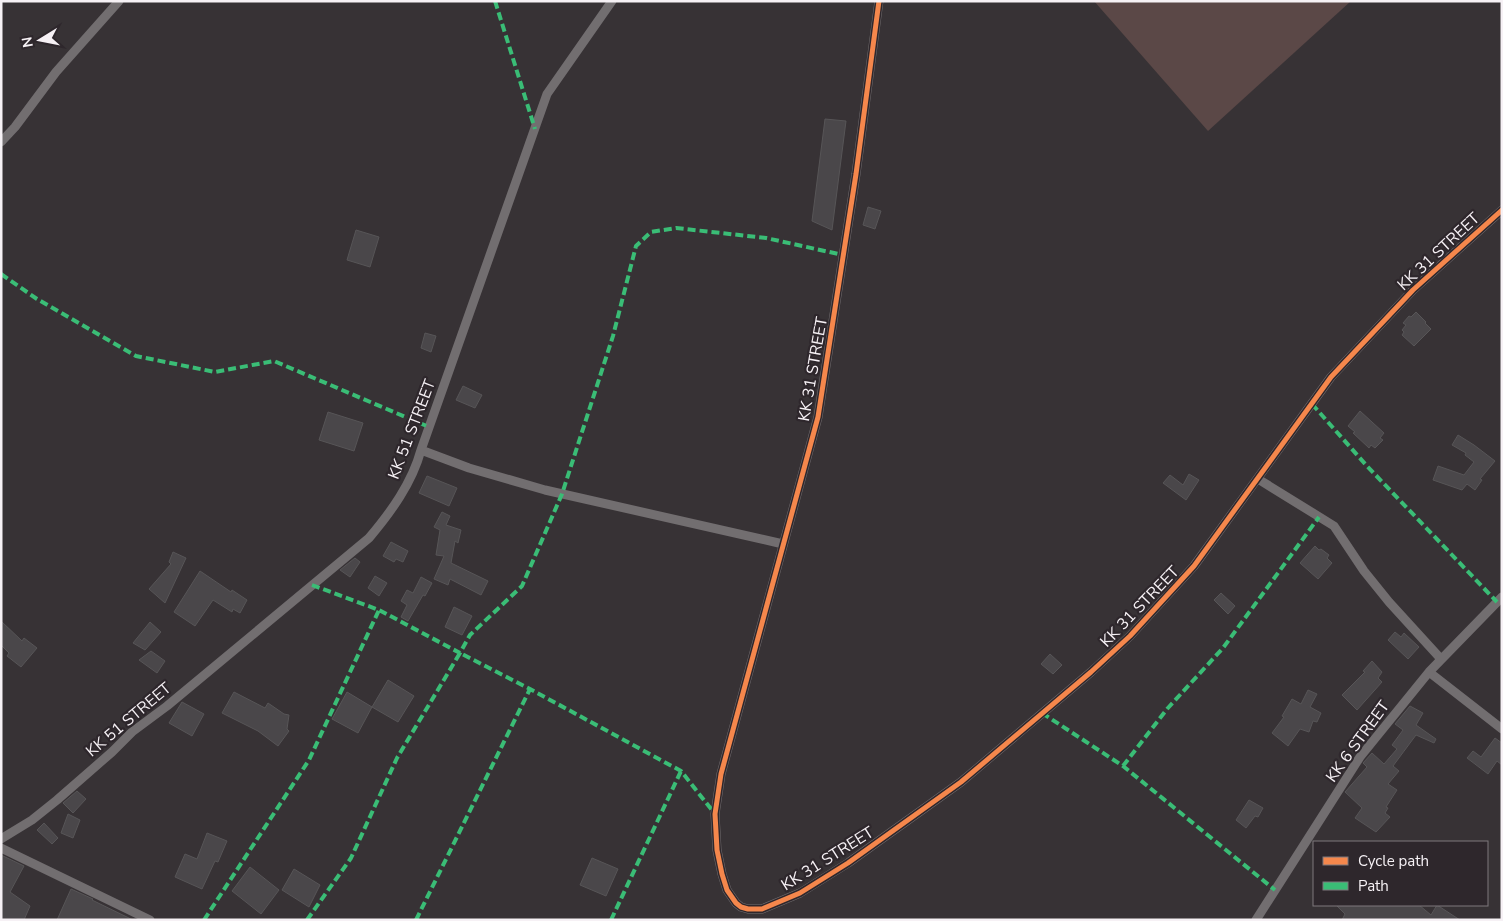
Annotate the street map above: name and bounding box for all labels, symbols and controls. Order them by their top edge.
north arrow [15,15,65,65]
text: N [17,35,38,49]
street label: KK 31 STREET [1393,207,1485,296]
street label: KK 31 STREET [793,315,833,423]
street label: KK 51 STREET [383,376,441,483]
street label: KK 31 STREET [1095,561,1185,652]
street label: KK 51 STREET [81,677,176,762]
street label: KK 6 STREET [1321,696,1395,787]
street label: KK 31 STREET [777,821,878,896]
legend [1313,841,1488,906]
text: Cycle path [1358,851,1429,871]
text: Path [1358,876,1389,896]

